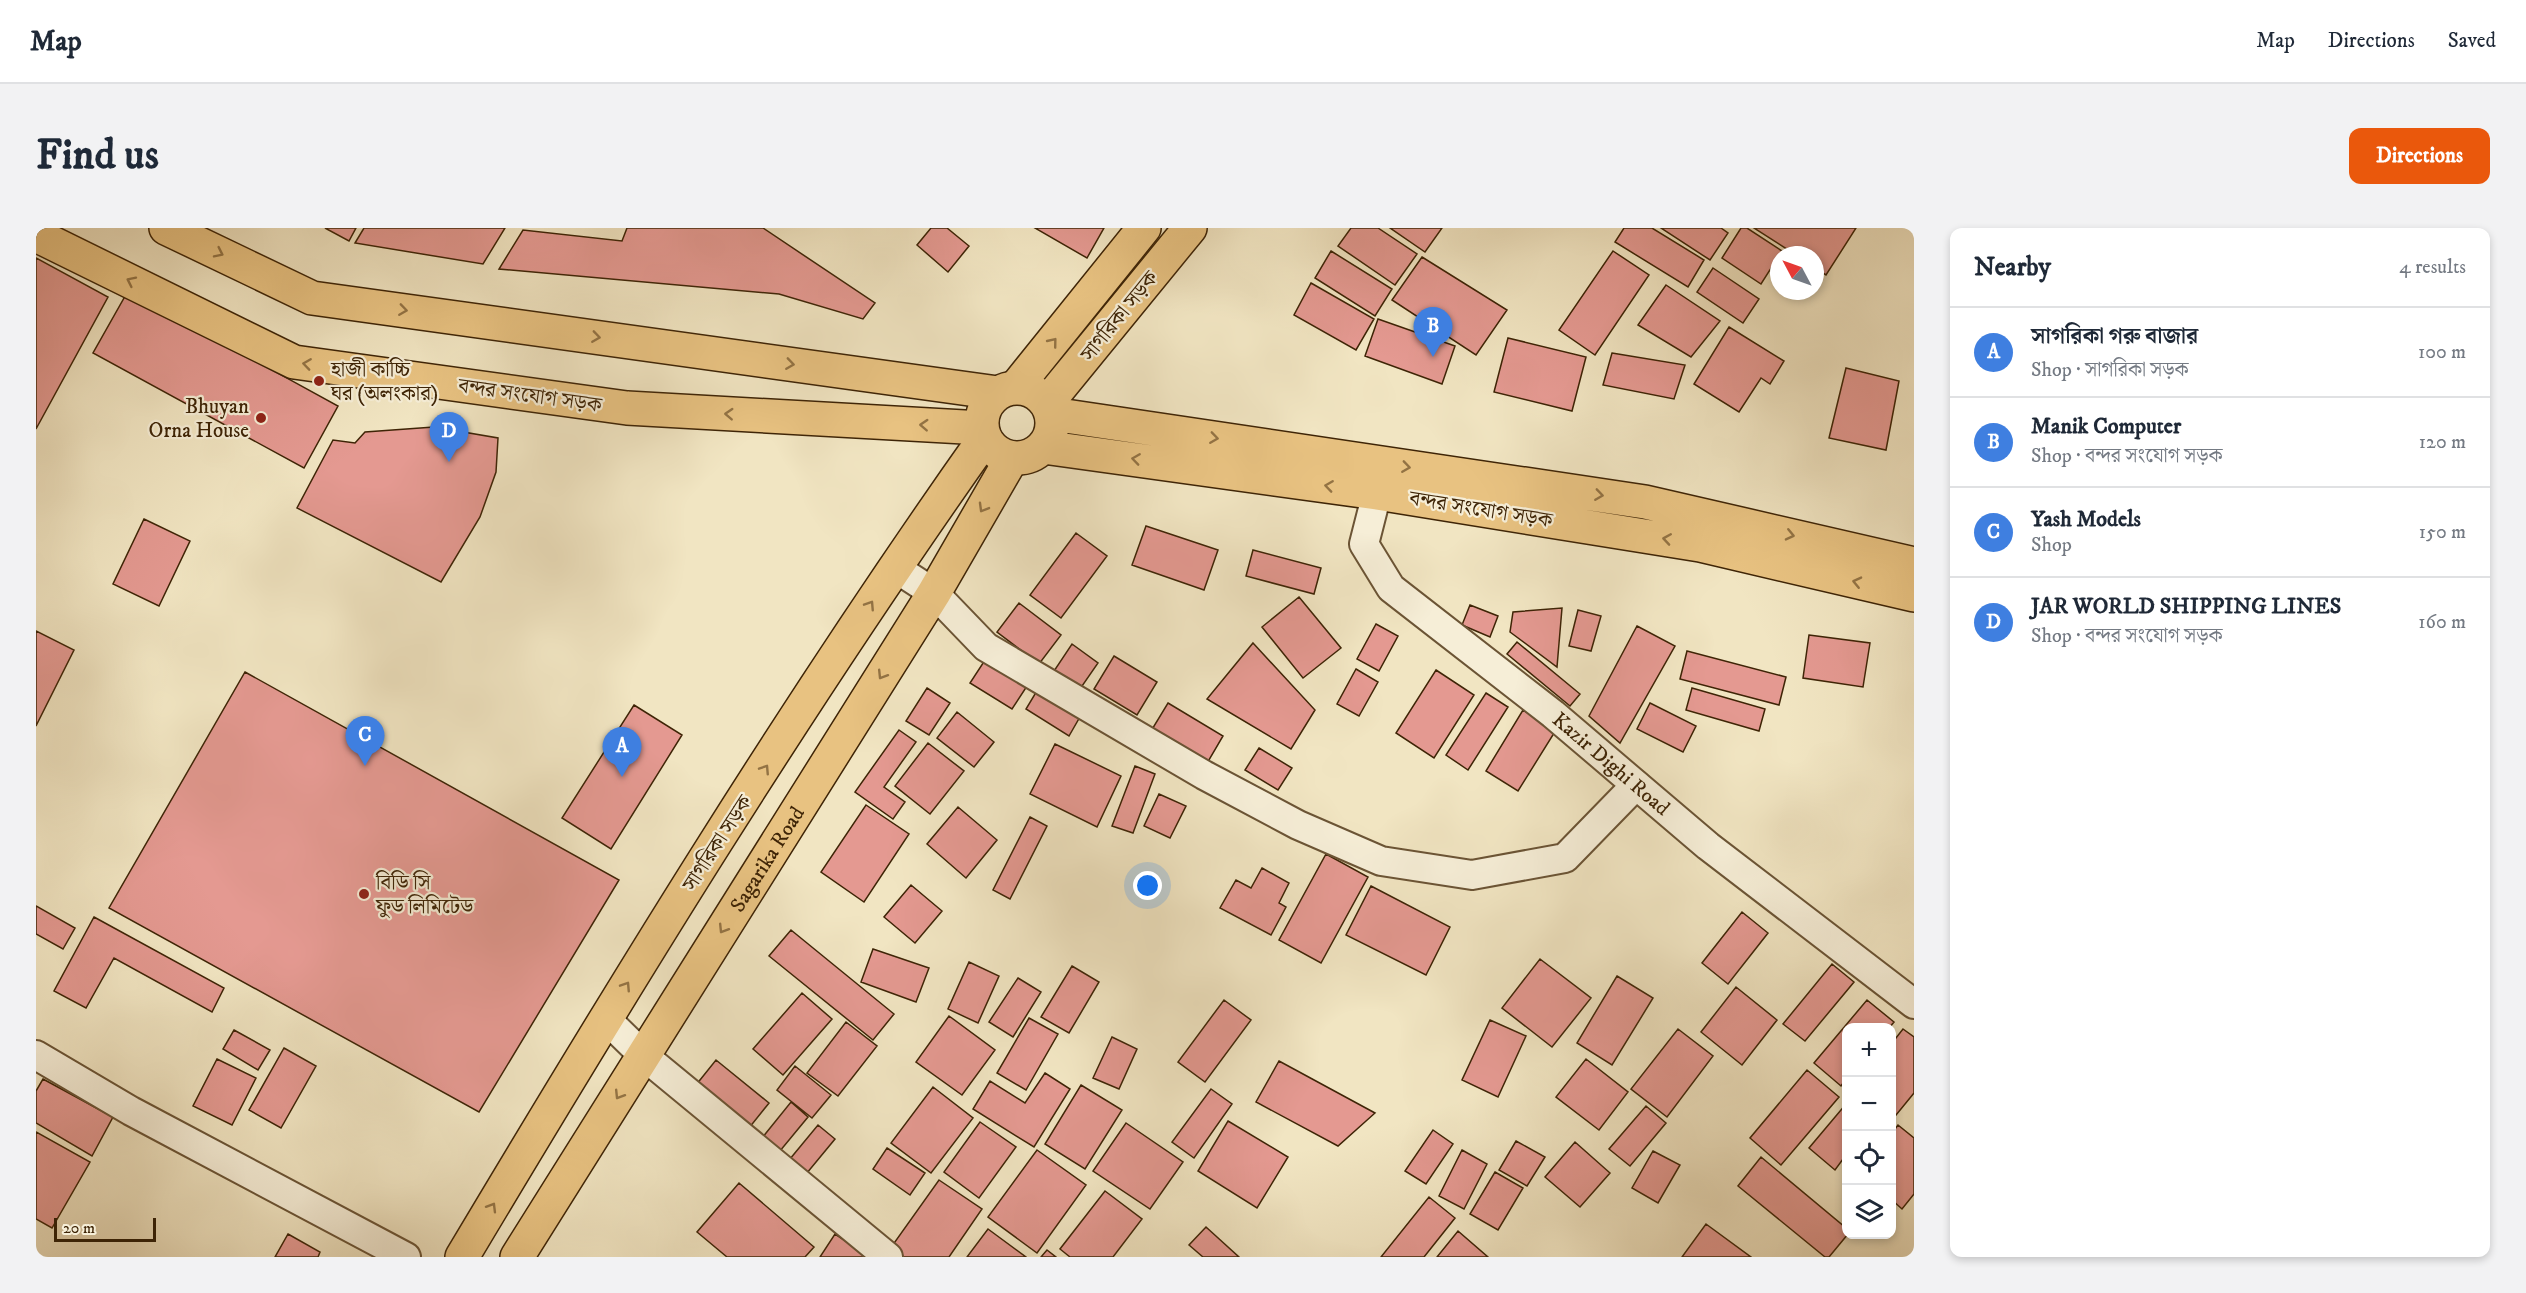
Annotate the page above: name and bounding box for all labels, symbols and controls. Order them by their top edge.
text: Map [30,24,82,59]
text: Map [2256,28,2295,54]
text: Directions [2328,28,2415,54]
text: Saved [2448,28,2496,54]
button: Directions [2349,128,2490,184]
text: Find us [36,130,159,182]
one-way arrow [213,246,224,258]
north arrow [1770,246,1824,300]
text: Nearby [1974,251,2051,284]
text: 4 results [2399,255,2466,280]
street label: সাগরিকা সড়ক [1075,265,1165,368]
one-way arrow [126,277,137,289]
one-way arrow [399,304,408,316]
pin: B [1414,308,1452,357]
text: সাগরিকা গরু বাজার [2031,323,2198,350]
one-way arrow [592,331,601,343]
one-way arrow [1045,338,1056,349]
text: A [1987,340,2000,365]
text: 100 m [2418,340,2466,365]
place label: হাজী কাচ্চি ঘর (অলংকার) [330,357,438,407]
one-way arrow [302,358,311,370]
one-way arrow [785,358,794,370]
text: Shop · সাগরিকা সড়ক [2031,358,2189,383]
street label: বন্দর সংযোগ সড়ক [456,373,604,419]
marker: হাজী কাচ্চি ঘর (অলংকার) [312,374,326,388]
place label: Bhuyan Orna House [149,394,249,444]
one-way arrow [725,408,734,421]
marker: Bhuyan Orna House [254,411,268,425]
pin: D [430,412,468,462]
text: Manik Computer [2031,413,2181,440]
one-way arrow [920,418,929,431]
text: B [1987,430,2000,455]
text: 120 m [2419,430,2466,455]
one-way arrow [1209,432,1218,444]
text: Shop · বন্দর সংযোগ সড়ক [2031,444,2223,469]
one-way arrow [1131,454,1140,466]
one-way arrow [1402,460,1411,472]
one-way arrow [1324,480,1334,493]
street label: বন্দর সংযোগ সড়ক [1407,486,1555,534]
one-way arrow [1595,489,1604,501]
one-way arrow [979,502,990,512]
text: Yash Models [2031,506,2141,533]
text: C [1987,520,2000,545]
text: 150 m [2419,520,2466,545]
one-way arrow [1785,528,1795,541]
text: Shop [2031,533,2072,558]
one-way arrow [1662,534,1671,546]
one-way arrow [1852,576,1862,589]
text: JAR WORLD SHIPPING LINES [2031,593,2341,620]
one-way arrow [863,601,874,612]
text: D [1986,610,2001,635]
text: 160 m [2418,610,2466,635]
text: Shop · বন্দর সংযোগ সড়ক [2031,624,2223,649]
one-way arrow [878,669,890,679]
street label: Kazir Dighi Road [1546,707,1675,822]
pin: C [346,716,384,766]
pin: A [602,728,642,777]
one-way arrow [757,765,769,775]
street label: সাগরিকা সড়ক [677,790,759,897]
street label: Sagarika Road [725,801,811,917]
place label: বিডি সি ফুড লিমিটেড [375,870,474,920]
your location [1133,871,1162,900]
marker: বিডি সি ফুড লিমিটেড [357,887,371,901]
one-way arrow [719,923,731,933]
one-way arrow [618,982,630,992]
map controls [1842,1023,1896,1239]
button: + [1842,1023,1896,1077]
button: − [1842,1077,1896,1131]
one-way arrow [616,1088,627,1099]
button: locate [1842,1131,1896,1185]
button: layers [1842,1185,1896,1239]
one-way arrow [485,1203,496,1213]
scale bar [54,1215,156,1242]
text: 20 m [63,1218,95,1238]

